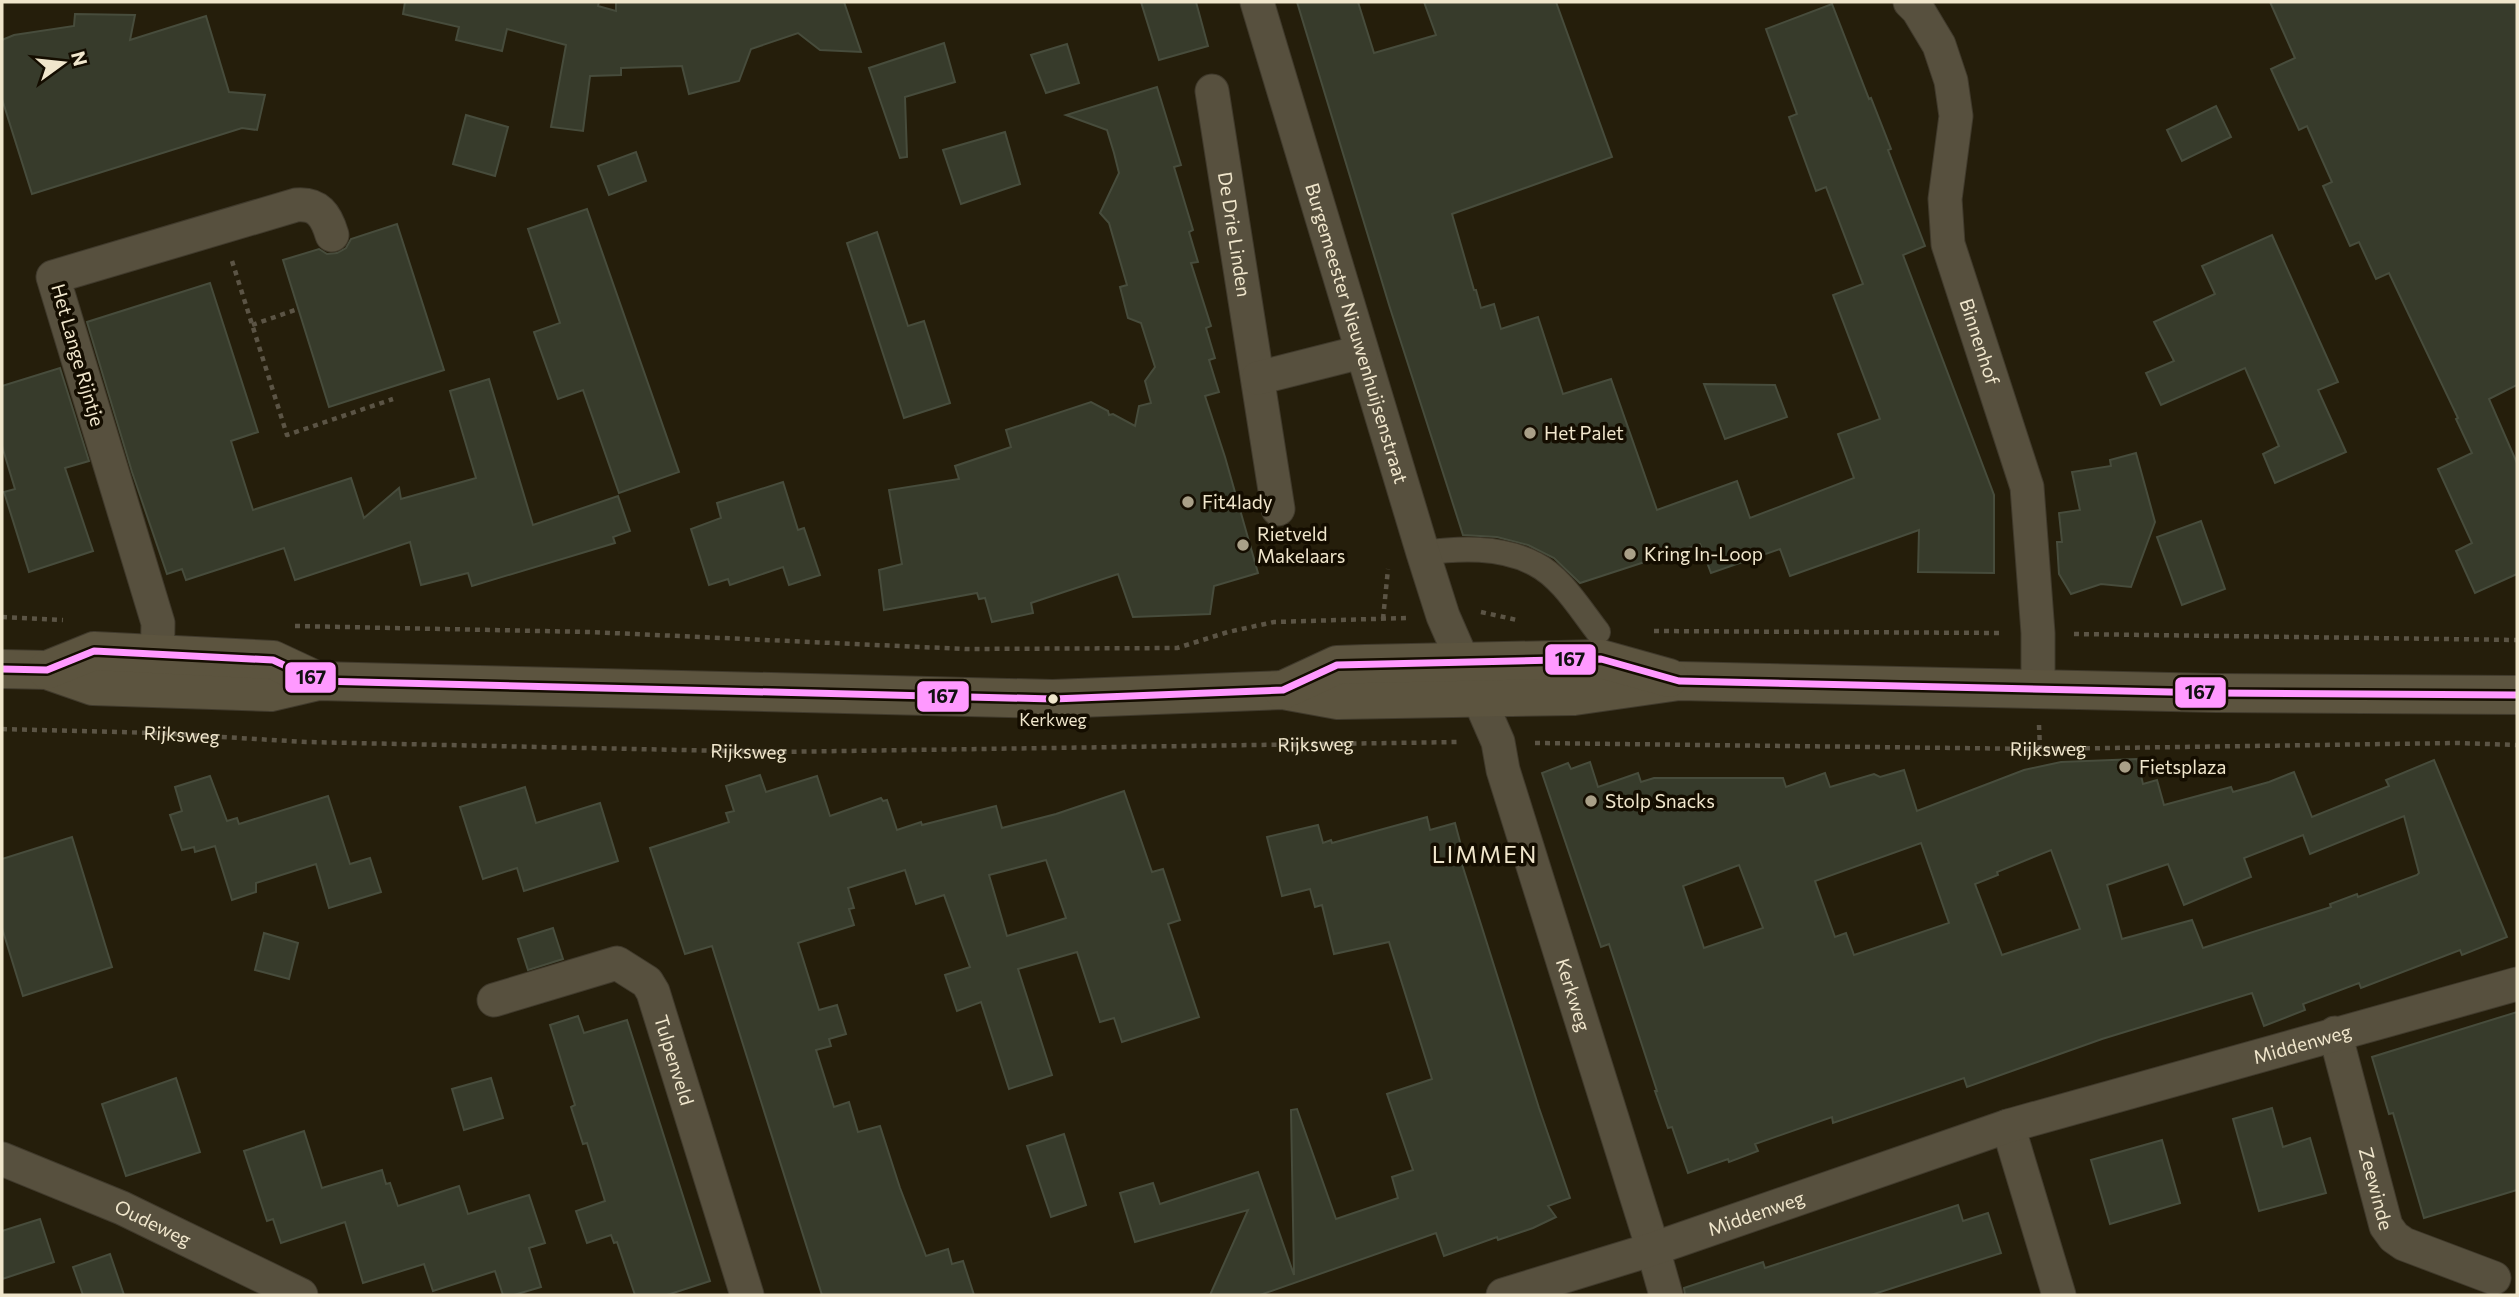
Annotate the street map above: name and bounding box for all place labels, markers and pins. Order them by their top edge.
place label: Het Palet [1544,421,1624,444]
marker: Het Palet [1522,425,1538,441]
place label: Fit4lady [1202,490,1273,513]
marker: Fit4lady [1180,494,1196,510]
place label: Rietveld Makelaars [1257,522,1345,567]
marker: Rietveld Makelaars [1235,537,1251,553]
place label: Kring In-Loop [1644,542,1763,565]
marker: Kring In-Loop [1622,546,1638,562]
marker: Kerkweg [1046,692,1060,706]
place label: Kerkweg [1019,709,1087,730]
place label: Fietsplaza [2139,755,2226,778]
marker: Fietsplaza [2117,759,2133,775]
place label: Stolp Snacks [1605,789,1715,812]
marker: Stolp Snacks [1583,793,1599,809]

